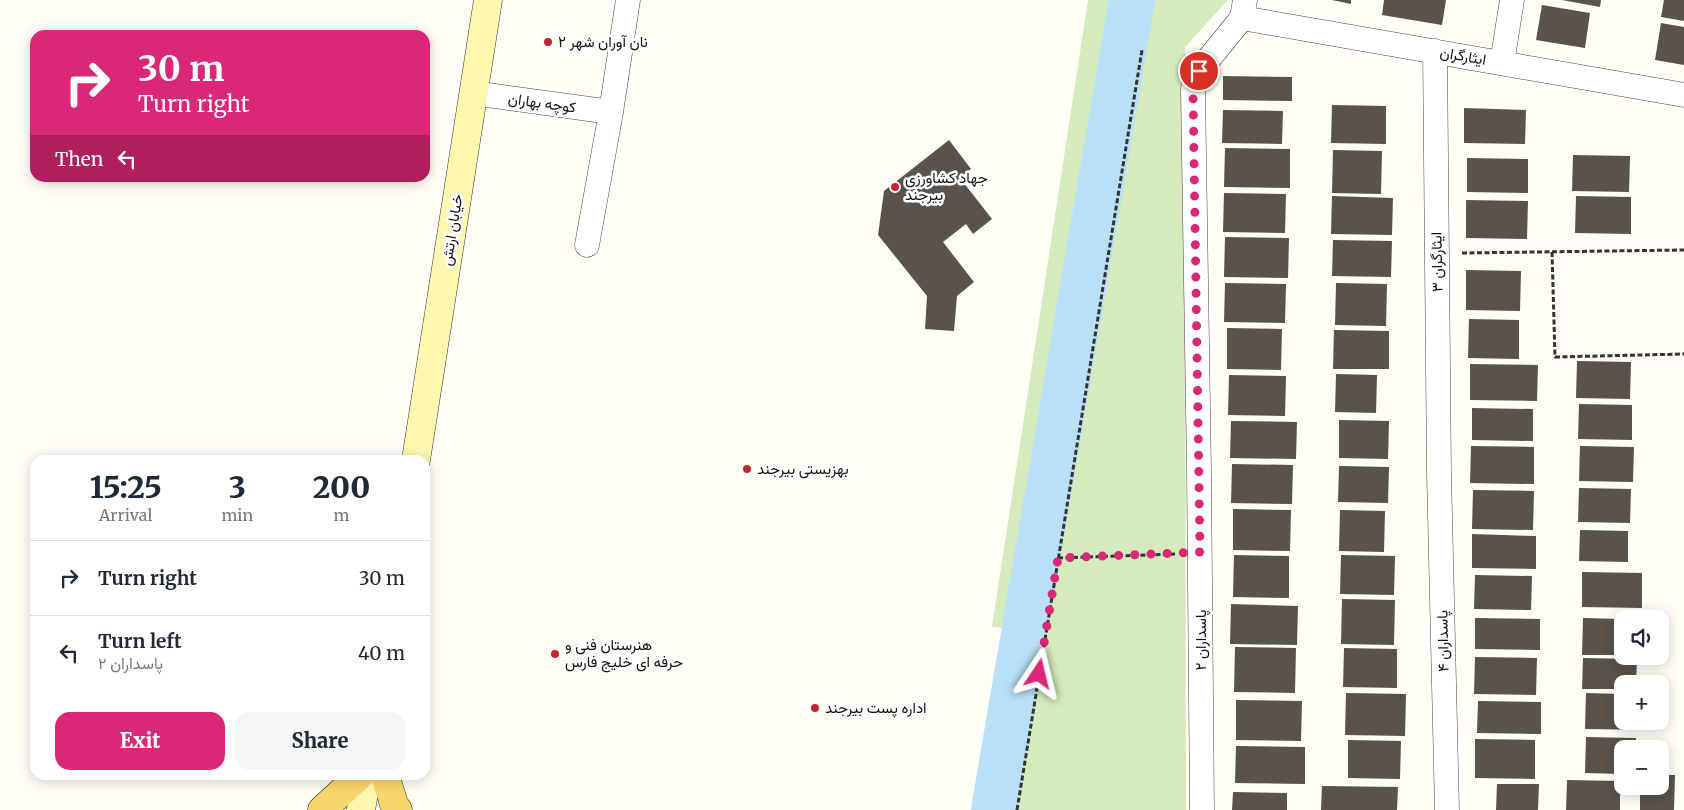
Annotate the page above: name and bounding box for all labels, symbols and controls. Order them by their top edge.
place label: نان آوران شهر ۲ [558,32,648,51]
marker: نان آوران شهر ۲ [542,36,554,48]
street label: ایثارگران [1438,42,1488,69]
text: 30 m [138,47,224,91]
icon: right [55,50,120,115]
pin [1178,50,1220,92]
icon: arrive [1185,57,1213,85]
street label: کوچه بهاران [507,88,578,118]
text: Turn right [138,90,249,118]
icon: left [113,145,141,173]
text: Then [55,147,103,171]
place label: جهاد کشاورزی بیرجند [905,168,988,204]
marker: جهاد کشاورزی بیرجند [889,181,901,193]
street label: خیابان ارتش [436,193,468,267]
street label: ایثارگران ۳ [1426,232,1447,292]
place label: بهزیستی بیرجند [757,459,849,479]
marker: بهزیستی بیرجند [741,463,753,475]
text: 15:25 [90,468,162,506]
text: 3 [229,468,246,506]
text: 200 [313,468,370,506]
text: Arrival [99,505,152,525]
text: min [221,505,253,525]
text: m [334,505,349,525]
icon: right [55,564,83,592]
text: Turn right [98,566,197,590]
text: 30 m [359,566,405,590]
street label: پاسداران ۲ [1191,609,1211,671]
street label: پاسداران ۴ [1432,610,1454,672]
map controls [1614,610,1669,795]
button: sound [1614,610,1669,665]
text: Turn left [98,629,182,653]
place label: هنرستان فنی و حرفه ای خلیج فارس [565,635,683,673]
icon: left [55,639,83,667]
text: 40 m [358,641,405,665]
position arrow [1012,647,1064,699]
marker: هنرستان فنی و حرفه ای خلیج فارس [549,648,561,660]
text: پاسداران ۲ [98,653,163,673]
button: + [1614,675,1669,730]
place label: اداره پست بیرجند [825,698,927,718]
marker: اداره پست بیرجند [809,702,821,714]
button: Exit [55,712,225,770]
button: Share [235,712,405,770]
button: − [1614,740,1669,795]

